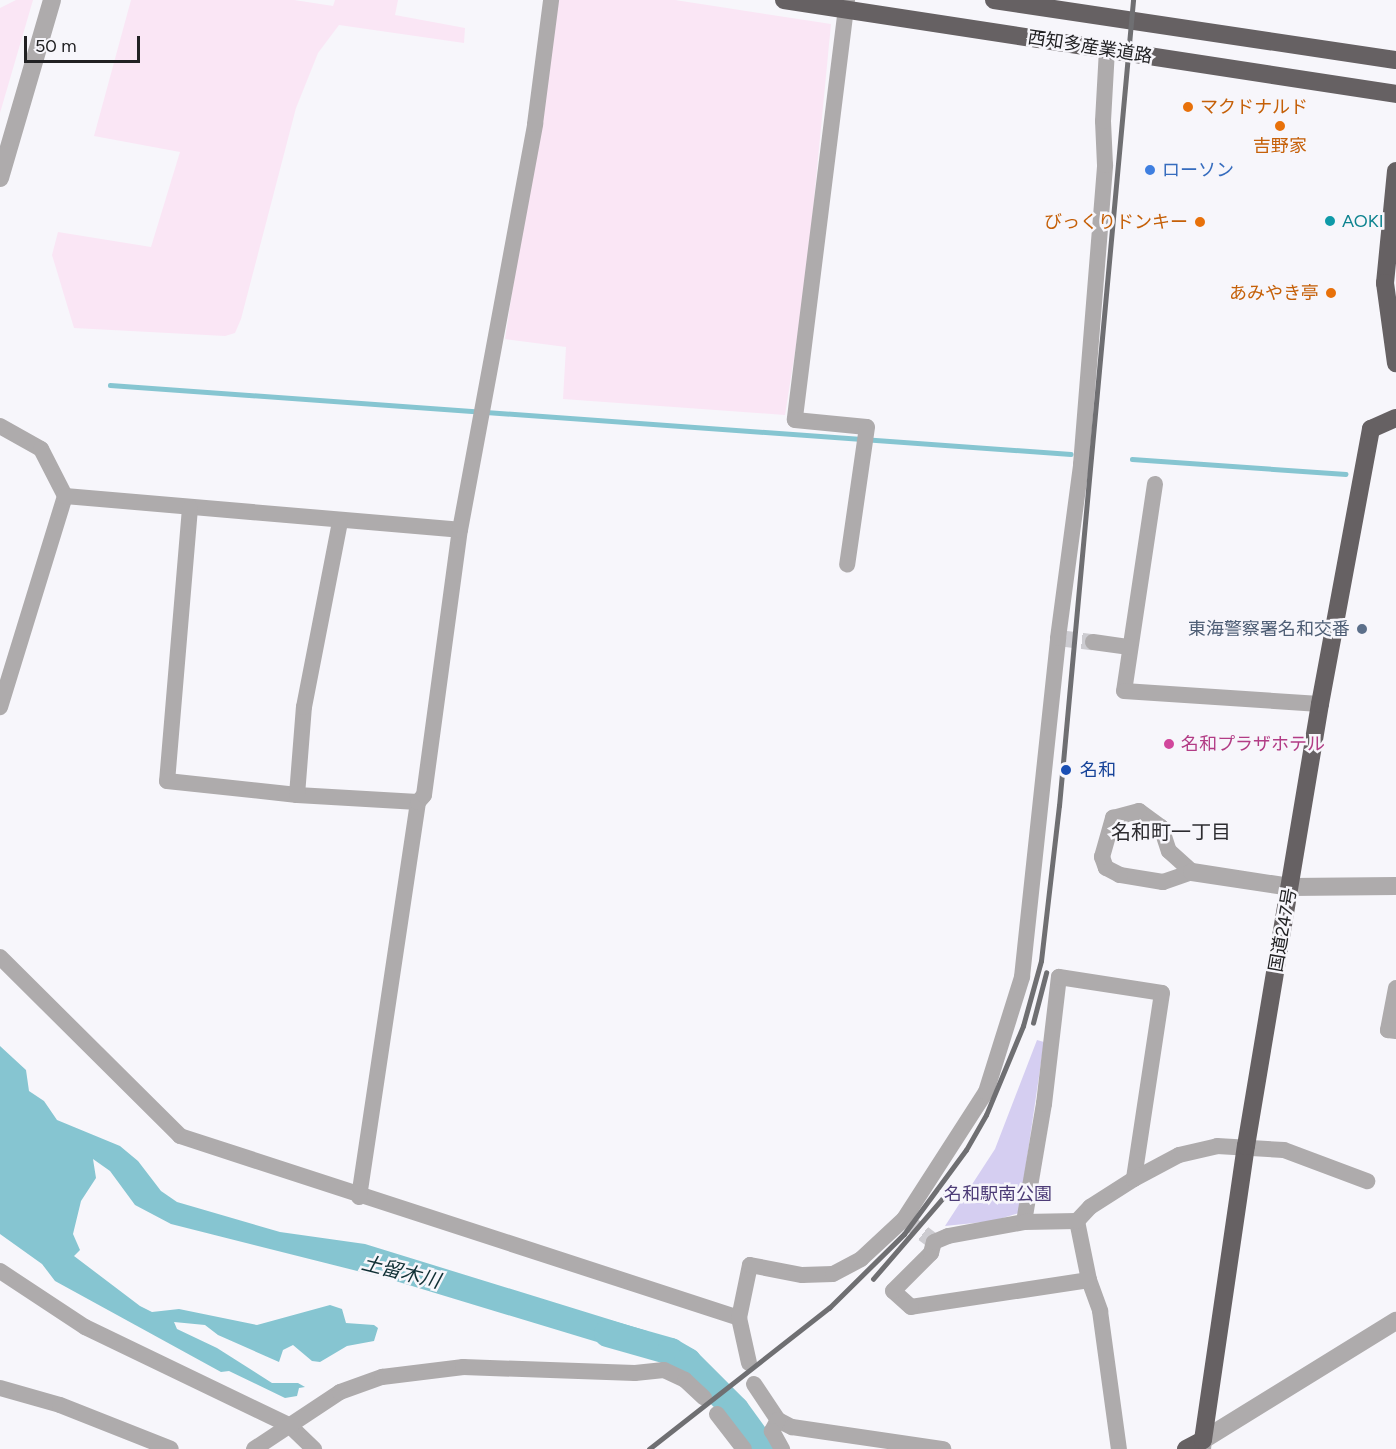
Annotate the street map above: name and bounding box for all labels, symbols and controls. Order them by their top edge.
scale bar [27,24,142,62]
street label: 西知多産業道路 [1026,26,1154,68]
text: 50 m [35,35,77,57]
place label: マクドナルド [1200,96,1308,118]
marker: マクドナルド [1181,100,1195,114]
marker: 吉野家 [1273,119,1287,133]
place label: 吉野家 [1253,135,1307,157]
place label: ローソン [1162,159,1234,181]
marker: ローソン [1143,163,1157,177]
place label: AOKI [1342,210,1384,232]
place label: びっくりドンキー [1044,211,1188,233]
marker: AOKI [1323,214,1337,228]
marker: びっくりドンキー [1193,215,1207,229]
place label: あみやき亭 [1229,282,1319,304]
marker: あみやき亭 [1324,286,1338,300]
place label: 東海警察署名和交番 [1188,618,1350,640]
marker: 東海警察署名和交番 [1355,622,1369,636]
place label: 名和プラザホテル [1181,733,1325,755]
marker: 名和プラザホテル [1162,737,1176,751]
place label: 名和 [1080,759,1116,781]
marker: 名和 [1057,761,1075,779]
district label: 名和町一丁目 [1111,820,1231,844]
street label: 国道247号 [1265,886,1301,974]
park label: 名和駅南公園 [944,1183,1052,1205]
water label: 土留木川 [359,1251,443,1293]

